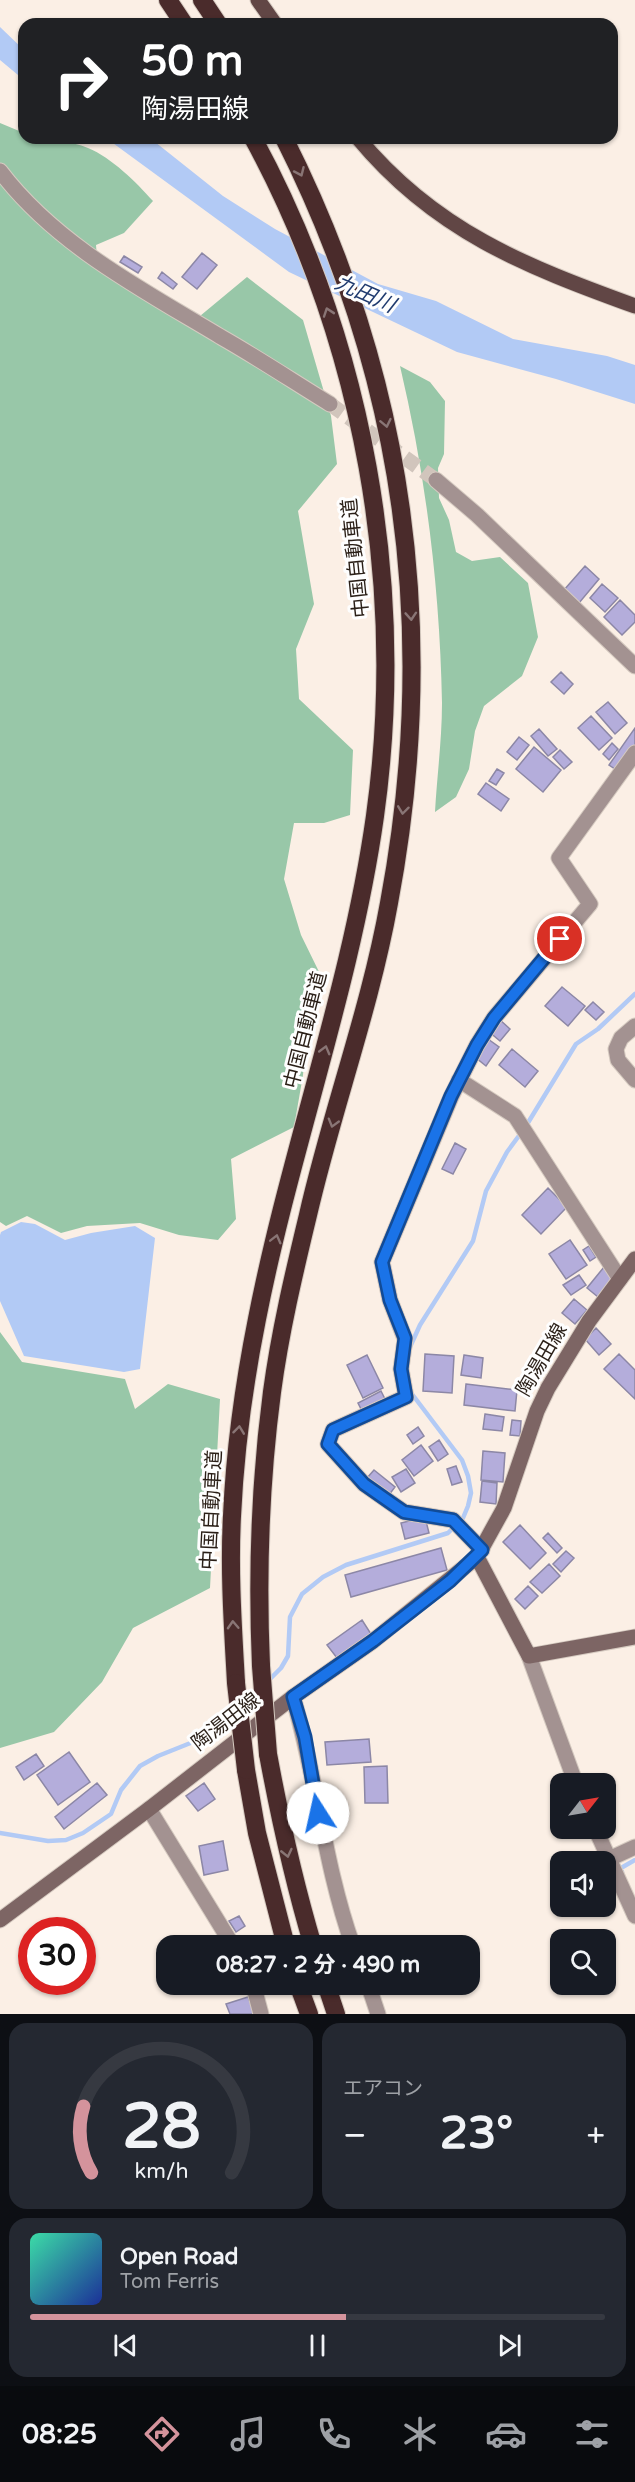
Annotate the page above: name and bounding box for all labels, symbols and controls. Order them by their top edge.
text: 50 m [141,36,243,87]
icon: right [42,42,120,120]
text: 陶湯田線 [141,93,249,126]
one-way arrow [293,166,305,177]
water label: 九田川 [331,270,401,319]
one-way arrow [323,308,335,318]
one-way arrow [379,417,392,427]
street label: 中国自動車道 [338,497,374,619]
one-way arrow [405,611,418,620]
one-way arrow [397,806,410,815]
pin [534,913,585,964]
icon: arrive [543,922,576,955]
street label: 中国自動車道 [280,969,332,1091]
one-way arrow [318,1045,330,1056]
one-way arrow [328,1117,340,1128]
one-way arrow [268,1234,281,1244]
street label: 陶湯田線 [512,1319,572,1401]
one-way arrow [232,1426,245,1435]
street label: 中国自動車道 [197,1449,227,1571]
one-way arrow [226,1620,239,1629]
street label: 陶湯田線 [187,1688,265,1756]
north arrow [550,1773,616,1839]
map controls [550,1773,616,1995]
position arrow [286,1781,350,1845]
one-way arrow [280,1848,293,1858]
button: sound [550,1851,616,1917]
speed limit sign: 30 [18,1917,96,1995]
button: search [550,1929,616,1995]
text: 08:27 · 2 分 · 490 m [216,1952,420,1978]
text: エアコン [343,2077,423,2101]
text: 28 [122,2090,200,2165]
text: 23° [440,2107,513,2161]
text: − [343,2116,367,2155]
text: + [586,2116,605,2155]
text: km/h [134,2158,188,2184]
text: Open Road [120,2244,238,2270]
text: Tom Ferris [120,2270,219,2294]
icon: previous [109,2329,142,2362]
icon: pause [301,2329,334,2362]
icon: next [493,2329,526,2362]
icon: directions [141,2413,183,2455]
icon: music [227,2413,269,2455]
icon: phone [313,2413,355,2455]
icon: climate [399,2413,441,2455]
icon: car [485,2413,527,2455]
icon: filters [571,2413,613,2455]
text: 08:25 [22,2418,97,2451]

